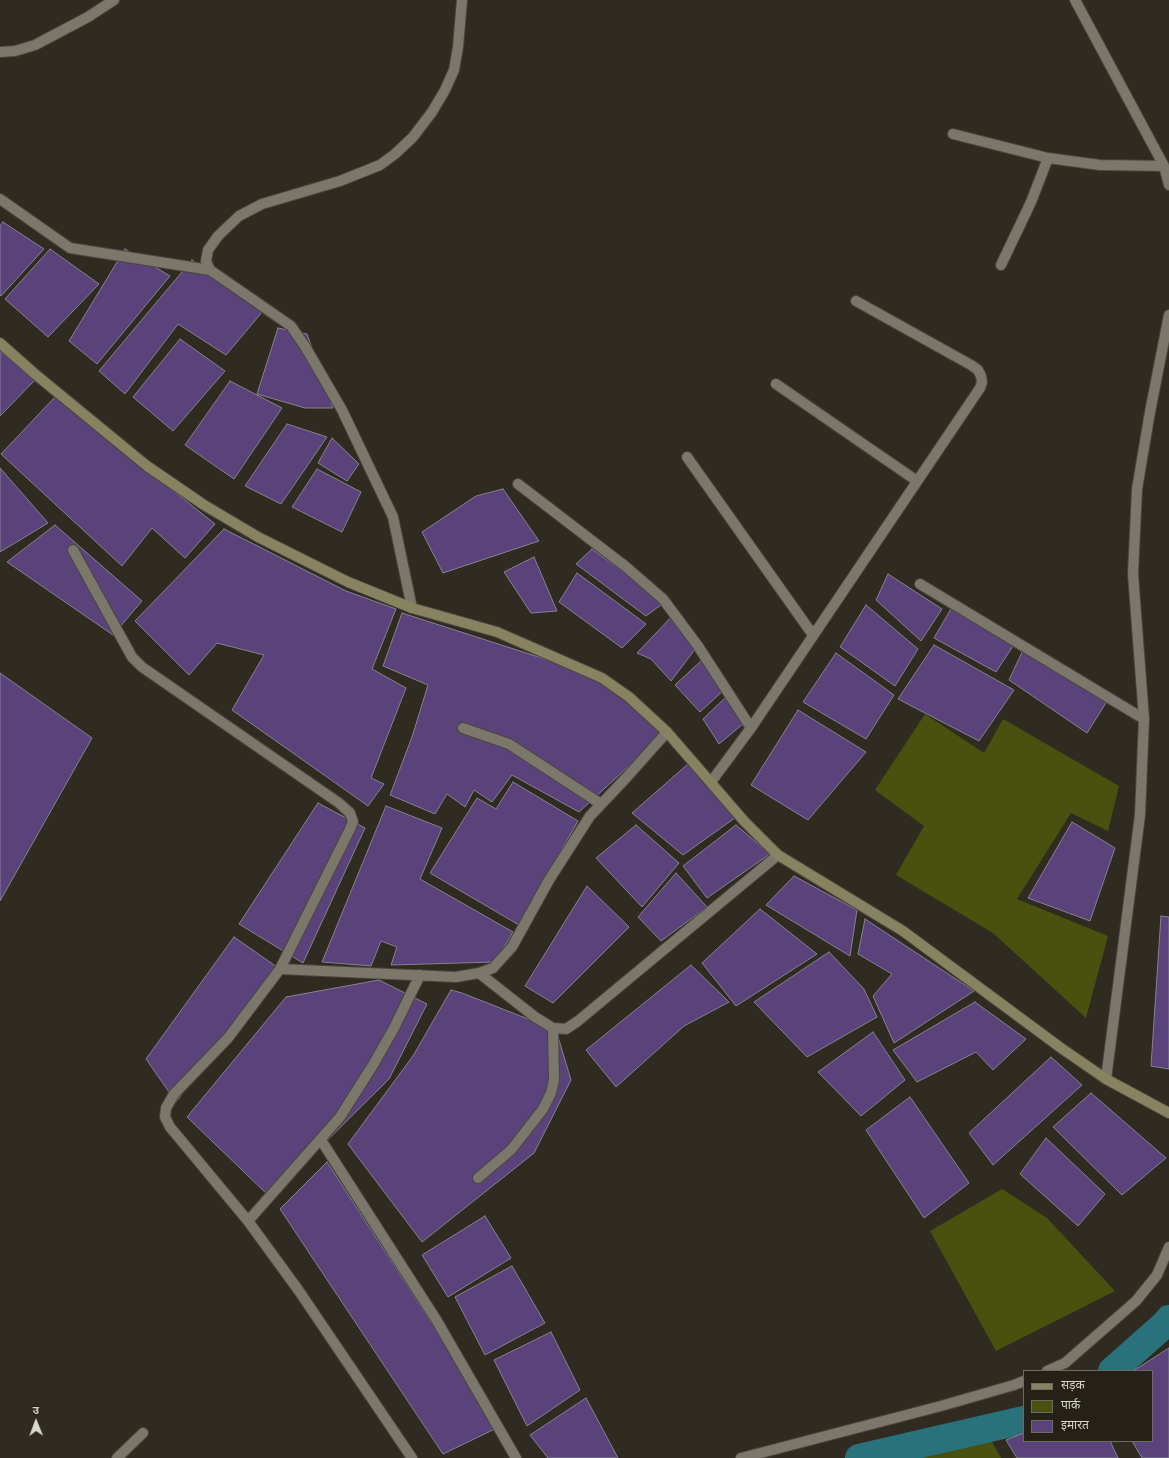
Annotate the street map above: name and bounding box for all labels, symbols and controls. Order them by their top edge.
legend [1023,1370,1153,1442]
text: सड़क [1061,1378,1085,1392]
text: पार्क [1061,1398,1080,1412]
north arrow [16,1402,56,1442]
text: उ [32,1404,39,1416]
text: इमारत [1061,1418,1089,1432]

